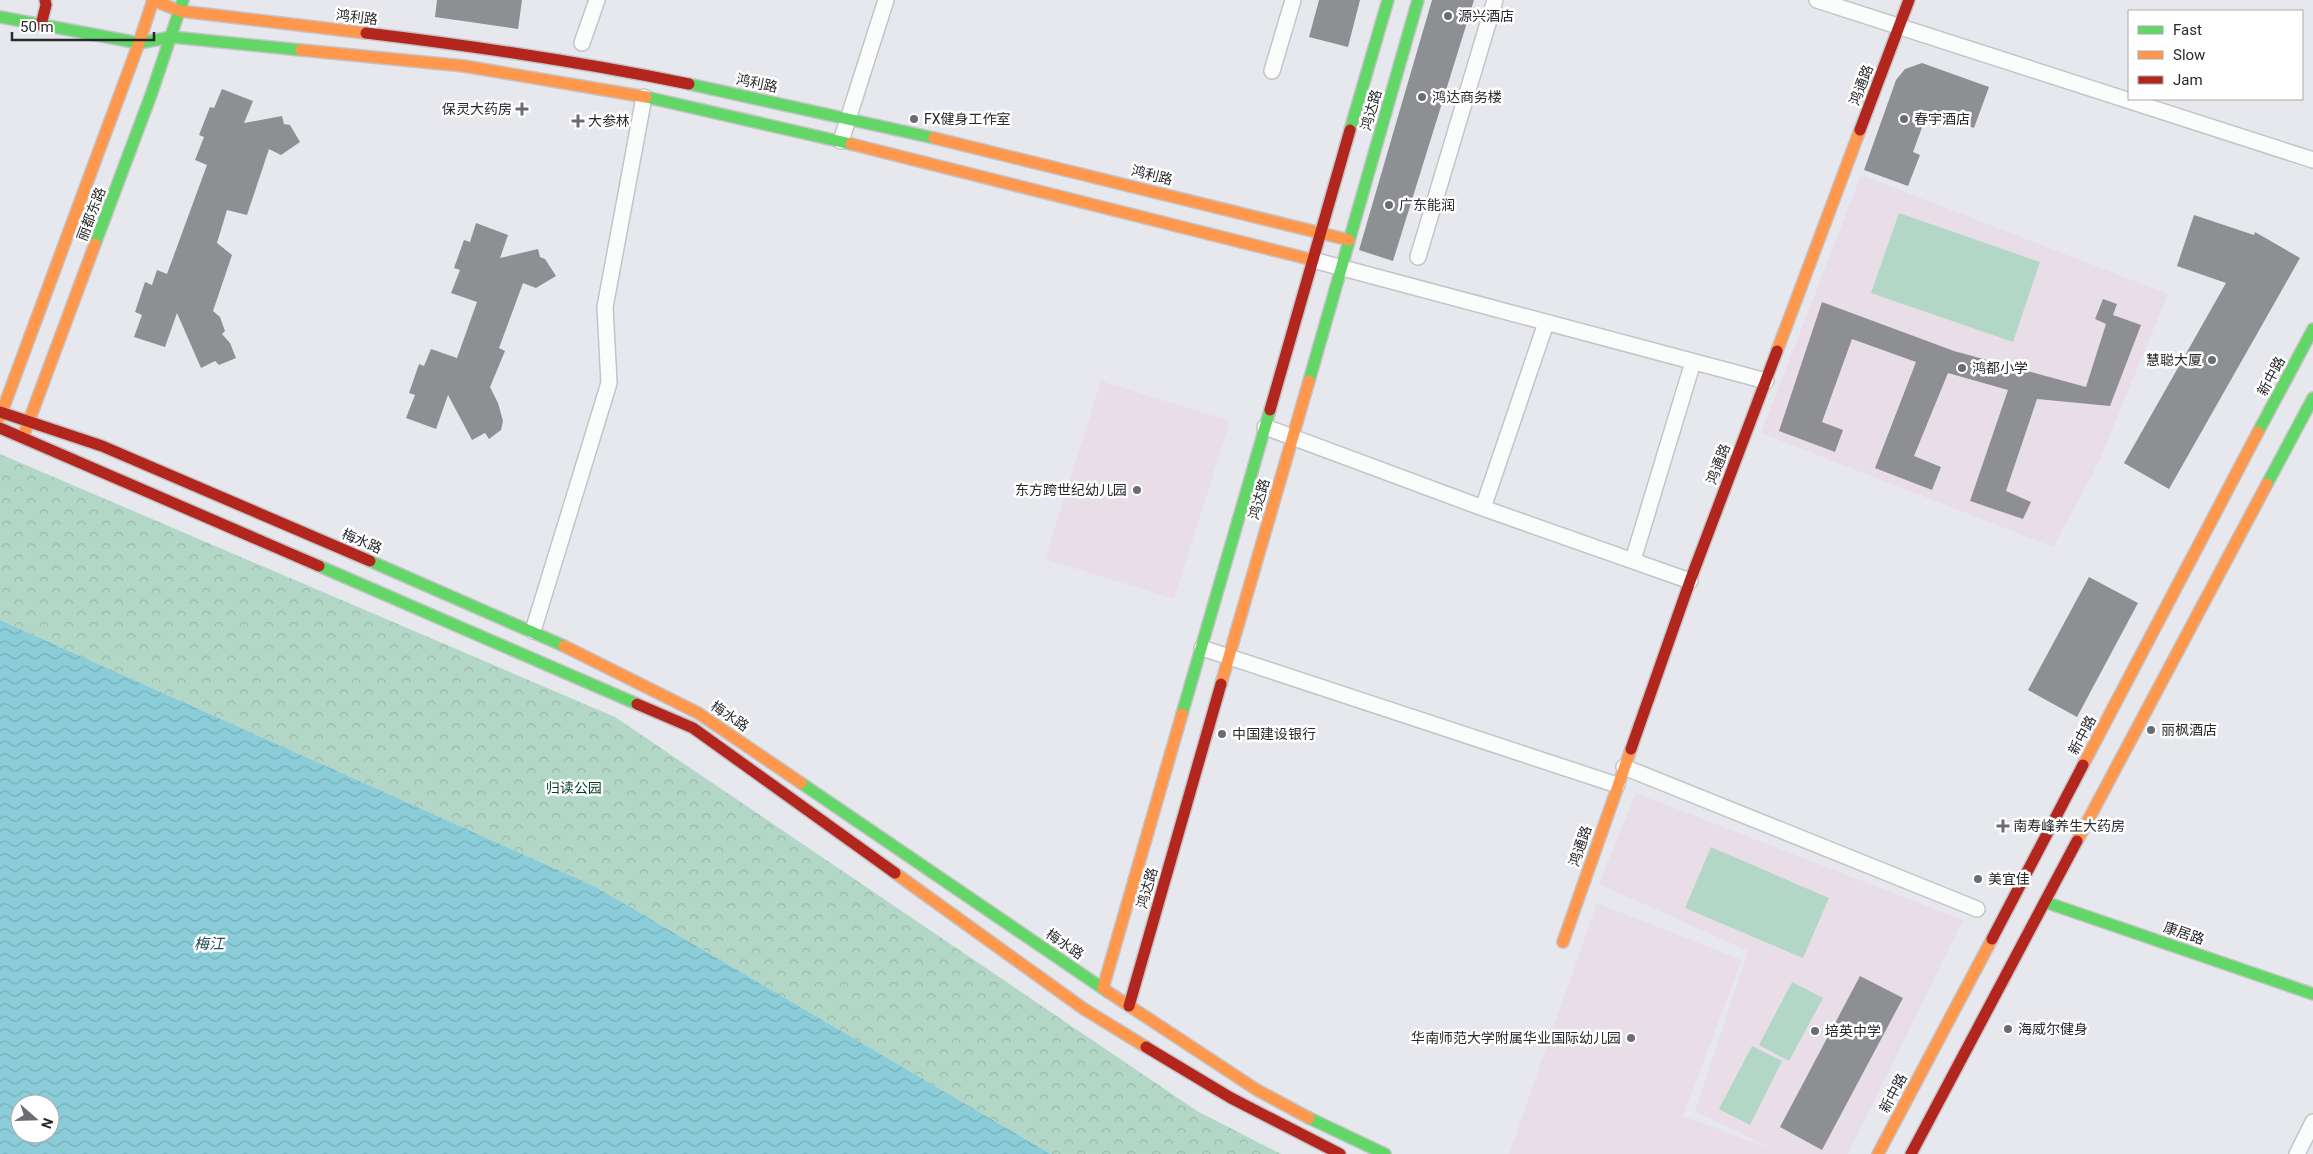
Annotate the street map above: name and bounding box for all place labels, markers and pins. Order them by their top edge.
place label: 源兴酒店 [1458,8,1514,24]
marker: 源兴酒店 [1442,10,1454,22]
place label: 鸿达商务楼 [1432,89,1502,105]
marker: 鸿达商务楼 [1416,91,1428,103]
place label: 保灵大药房 [442,101,512,117]
marker: 保灵大药房 [516,103,528,115]
place label: FX健身工作室 [924,111,1011,127]
place label: 春宇酒店 [1914,111,1970,127]
place label: 大参林 [588,113,630,129]
marker: FX健身工作室 [908,113,920,125]
marker: 春宇酒店 [1898,113,1910,125]
marker: 大参林 [572,115,584,127]
place label: 广东能润 [1399,197,1455,213]
marker: 广东能润 [1383,199,1395,211]
place label: 慧聪大厦 [2146,352,2202,368]
marker: 慧聪大厦 [2206,354,2218,366]
place label: 鸿都小学 [1972,360,2028,376]
marker: 鸿都小学 [1956,362,1968,374]
place label: 东方跨世纪幼儿园 [1015,482,1127,498]
marker: 东方跨世纪幼儿园 [1131,484,1143,496]
place label: 丽枫酒店 [2161,722,2217,738]
marker: 丽枫酒店 [2145,724,2157,736]
place label: 中国建设银行 [1232,726,1316,742]
marker: 中国建设银行 [1216,728,1228,740]
place label: 南寿峰养生大药房 [2013,818,2125,834]
marker: 南寿峰养生大药房 [1997,820,2009,832]
place label: 美宜佳 [1988,871,2030,887]
marker: 美宜佳 [1972,873,1984,885]
place label: 海威尔健身 [2018,1021,2088,1037]
place label: 培英中学 [1825,1023,1881,1039]
marker: 海威尔健身 [2002,1023,2014,1035]
marker: 培英中学 [1809,1025,1821,1037]
place label: 华南师范大学附属华业国际幼儿园 [1411,1030,1621,1046]
marker: 华南师范大学附属华业国际幼儿园 [1625,1032,1637,1044]

